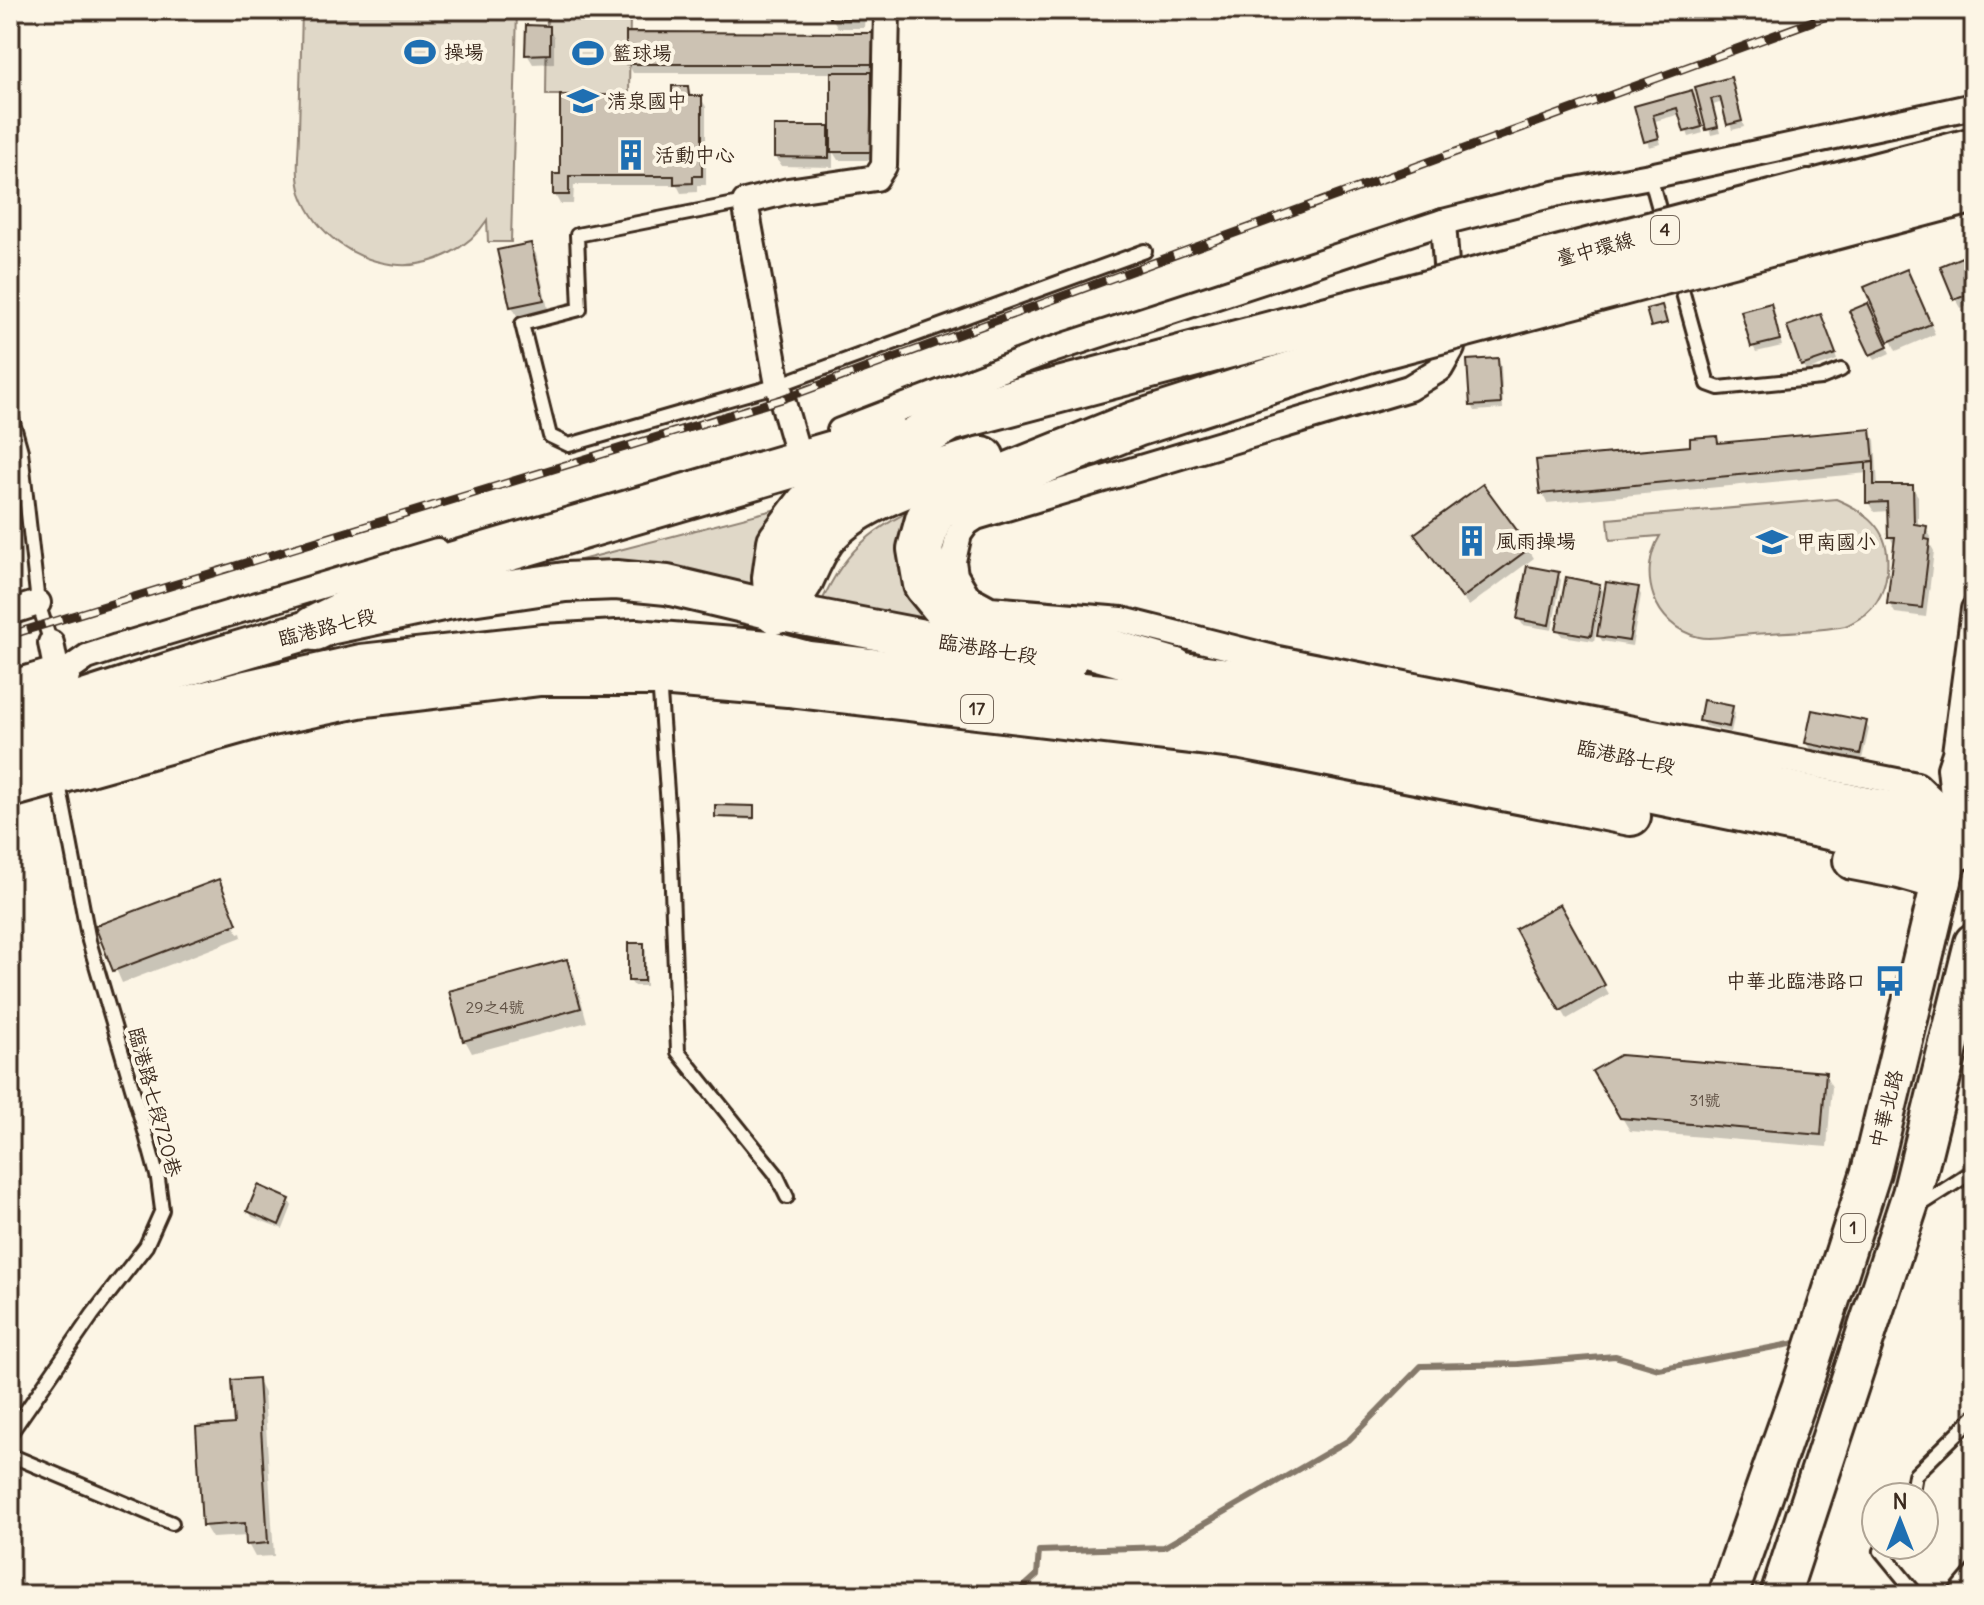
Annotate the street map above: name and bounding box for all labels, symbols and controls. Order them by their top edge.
sports icon: 操場 [403,35,437,69]
sports icon: 籃球場 [571,36,605,70]
place label: 操場 [444,39,484,64]
place label: 籃球場 [612,40,672,65]
school or university icon: 清泉國中 [566,84,600,118]
place label: 清泉國中 [607,88,687,113]
building icon: 活動中心 [614,138,648,172]
place label: 活動中心 [655,142,735,167]
road number: 4 [1651,216,1679,244]
street label: 臺中環線 [1553,226,1637,271]
building icon: 風雨操場 [1455,524,1489,558]
school or university icon: 甲南國小 [1755,525,1789,559]
place label: 風雨操場 [1496,528,1576,553]
place label: 甲南國小 [1796,529,1876,554]
street label: 臨港路七段 [275,602,378,651]
street label: 臨港路七段 [937,628,1039,669]
road number: 17 [961,695,993,723]
street label: 臨港路七段 [1575,734,1678,779]
bus stop icon: 中華北臨港路口 [1873,964,1907,998]
place label: 中華北臨港路口 [1726,968,1866,993]
house number: 29之4號 [465,997,525,1017]
street label: 臨港路七段720巷 [123,1024,188,1180]
street label: 中華北路 [1864,1066,1908,1151]
house number: 31號 [1689,1090,1721,1110]
road number: 1 [1841,1214,1865,1242]
north arrow [1860,1481,1940,1561]
text: N [1892,1487,1908,1515]

